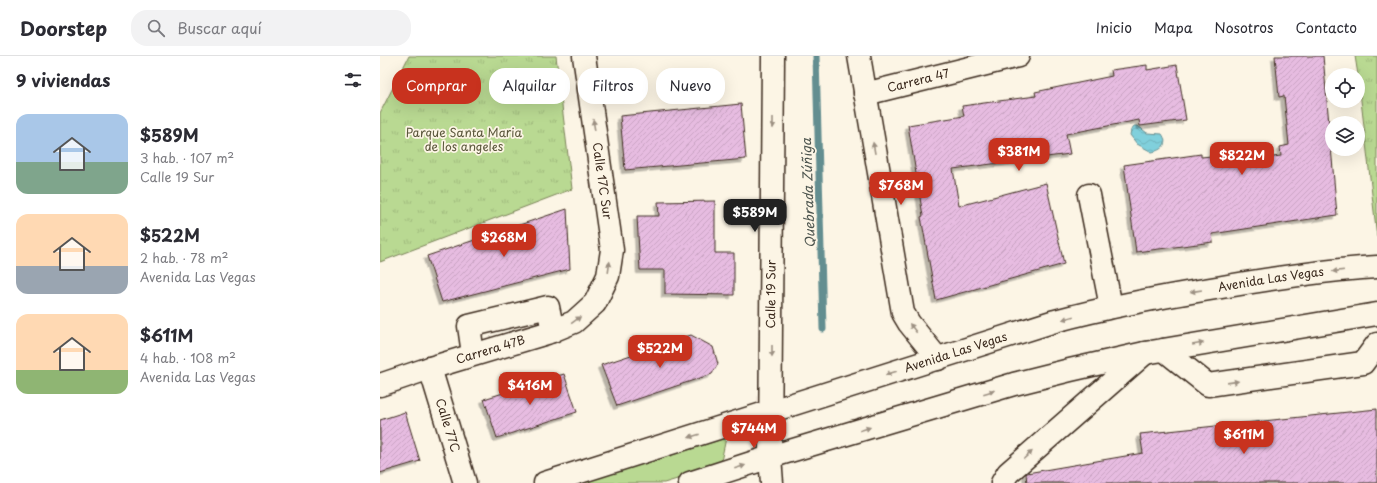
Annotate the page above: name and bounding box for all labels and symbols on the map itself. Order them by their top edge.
street label: Carrera 47 [885,63,952,96]
one-way arrow [770,117,776,130]
one-way arrow [591,119,597,131]
park label: Parque Santa Maria de los angeles [406,123,523,155]
water label: Quebrada Zúñiga [796,137,819,248]
pin: $381M [991,138,1047,172]
street label: Calle 17C Sur [589,141,617,221]
one-way arrow [871,142,877,154]
pin: $822M [1214,142,1270,176]
pin: $768M [873,172,929,206]
pin: $589M [727,199,783,233]
pin: $268M [476,224,532,258]
street label: Calle 19 Sur [761,259,779,329]
one-way arrow [606,261,612,273]
street label: Avenida Las Vegas [1216,262,1325,296]
one-way arrow [1332,267,1344,274]
one-way arrow [1190,288,1202,294]
one-way arrow [570,315,581,324]
one-way arrow [1062,315,1074,321]
one-way arrow [909,323,917,334]
street label: Avenida Las Vegas [902,327,1010,376]
street label: Carrera 47B [454,330,527,368]
pin: $522M [632,335,688,369]
one-way arrow [1192,341,1204,347]
one-way arrow [769,345,775,358]
one-way arrow [885,370,897,376]
pin: $416M [502,372,558,406]
one-way arrow [1227,379,1239,385]
one-way arrow [984,389,996,395]
street label: Calle 77C [432,396,465,454]
pin: $744M [726,415,782,449]
pin: $611M [1216,421,1272,455]
one-way arrow [859,426,871,432]
one-way arrow [688,433,700,439]
one-way arrow [1023,450,1034,459]
one-way arrow [735,464,747,470]

